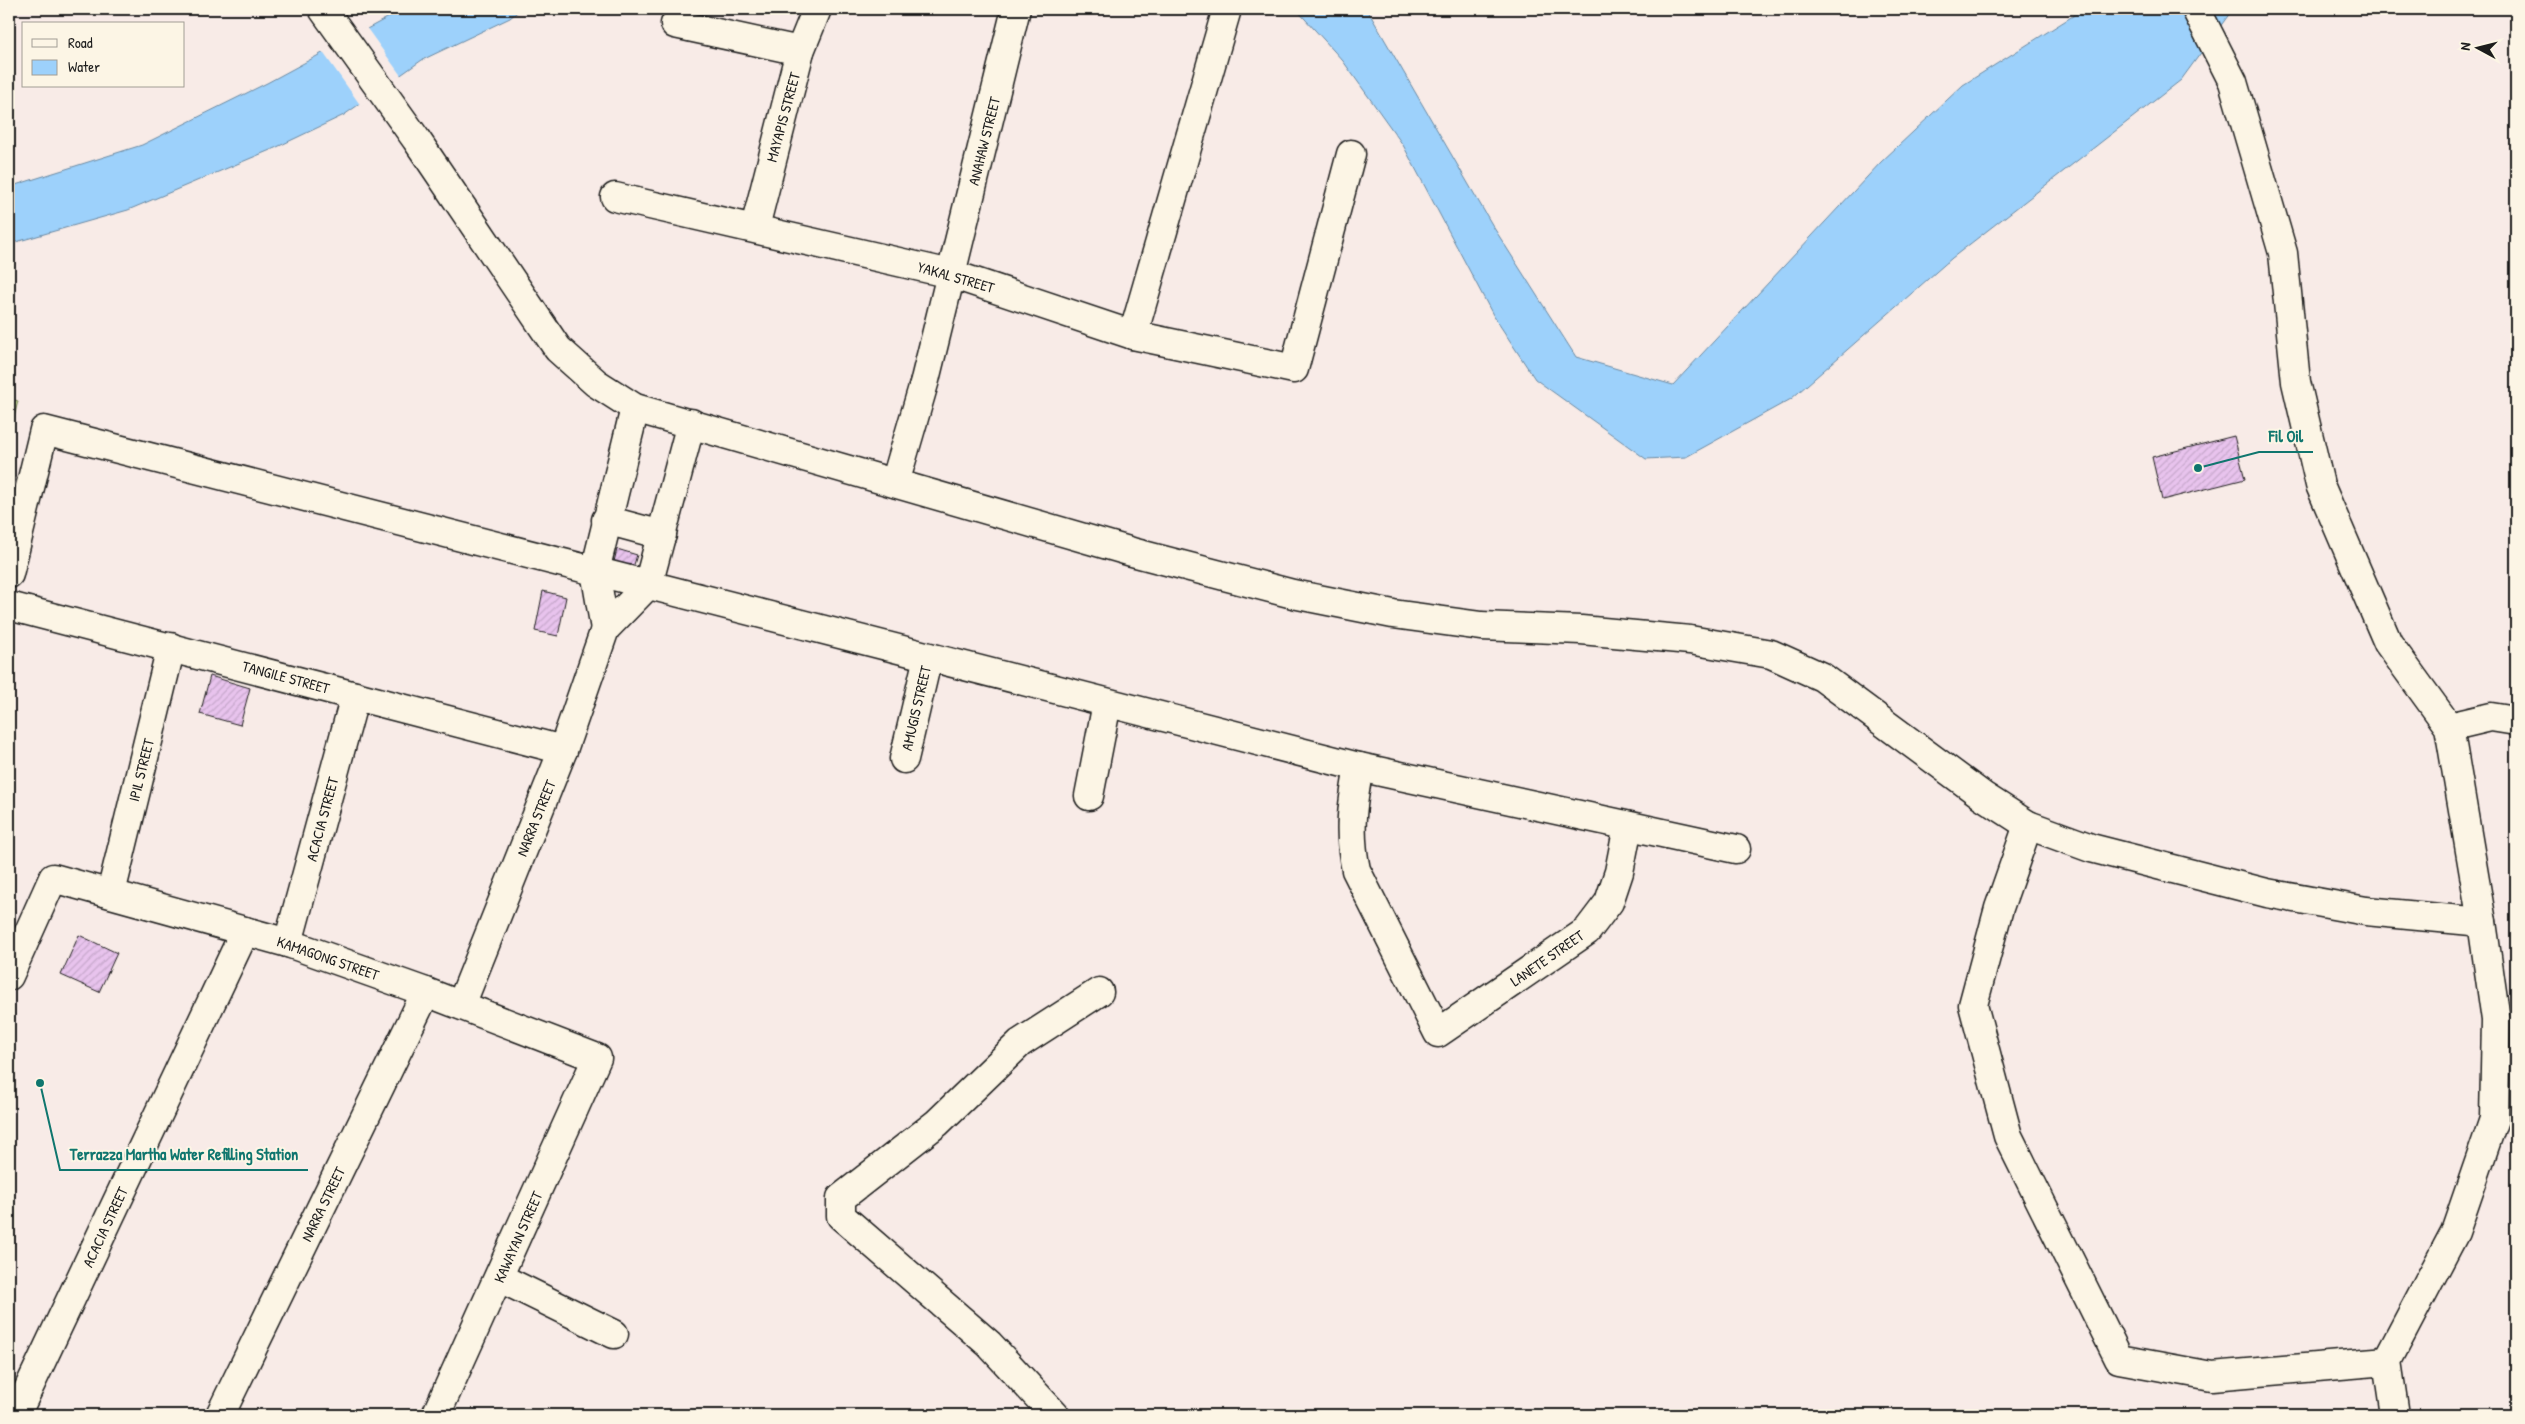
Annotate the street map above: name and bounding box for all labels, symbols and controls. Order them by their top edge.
legend [22,22,185,88]
north arrow [2452,22,2502,72]
text: Road [68,32,93,53]
text: N [2455,41,2475,51]
text: Water [68,56,100,77]
street label: MAYAPIS STREET [761,69,805,164]
street label: ANAHAW STREET [963,94,1005,188]
street label: YAKAL STREET [915,256,998,298]
callout: Fil Oil [2259,421,2313,452]
text: Fil Oil [2268,425,2304,447]
street label: TANGILE STREET [240,655,333,699]
street label: AMUGIS STREET [896,663,936,753]
street label: IPIL STREET [123,735,159,804]
street label: ACACIA STREET [301,774,344,863]
street label: NARRA STREET [511,776,561,859]
street label: LANETE STREET [1506,924,1589,991]
street label: KAMAGONG STREET [274,931,383,986]
callout: Terrazza Martha Water Refilling Station [60,1139,308,1170]
text: Terrazza Martha Water Refilling Station [69,1143,298,1166]
street label: NARRA STREET [296,1162,351,1245]
street label: ACACIA STREET [77,1183,133,1271]
street label: KAWAYAN STREET [488,1187,548,1286]

